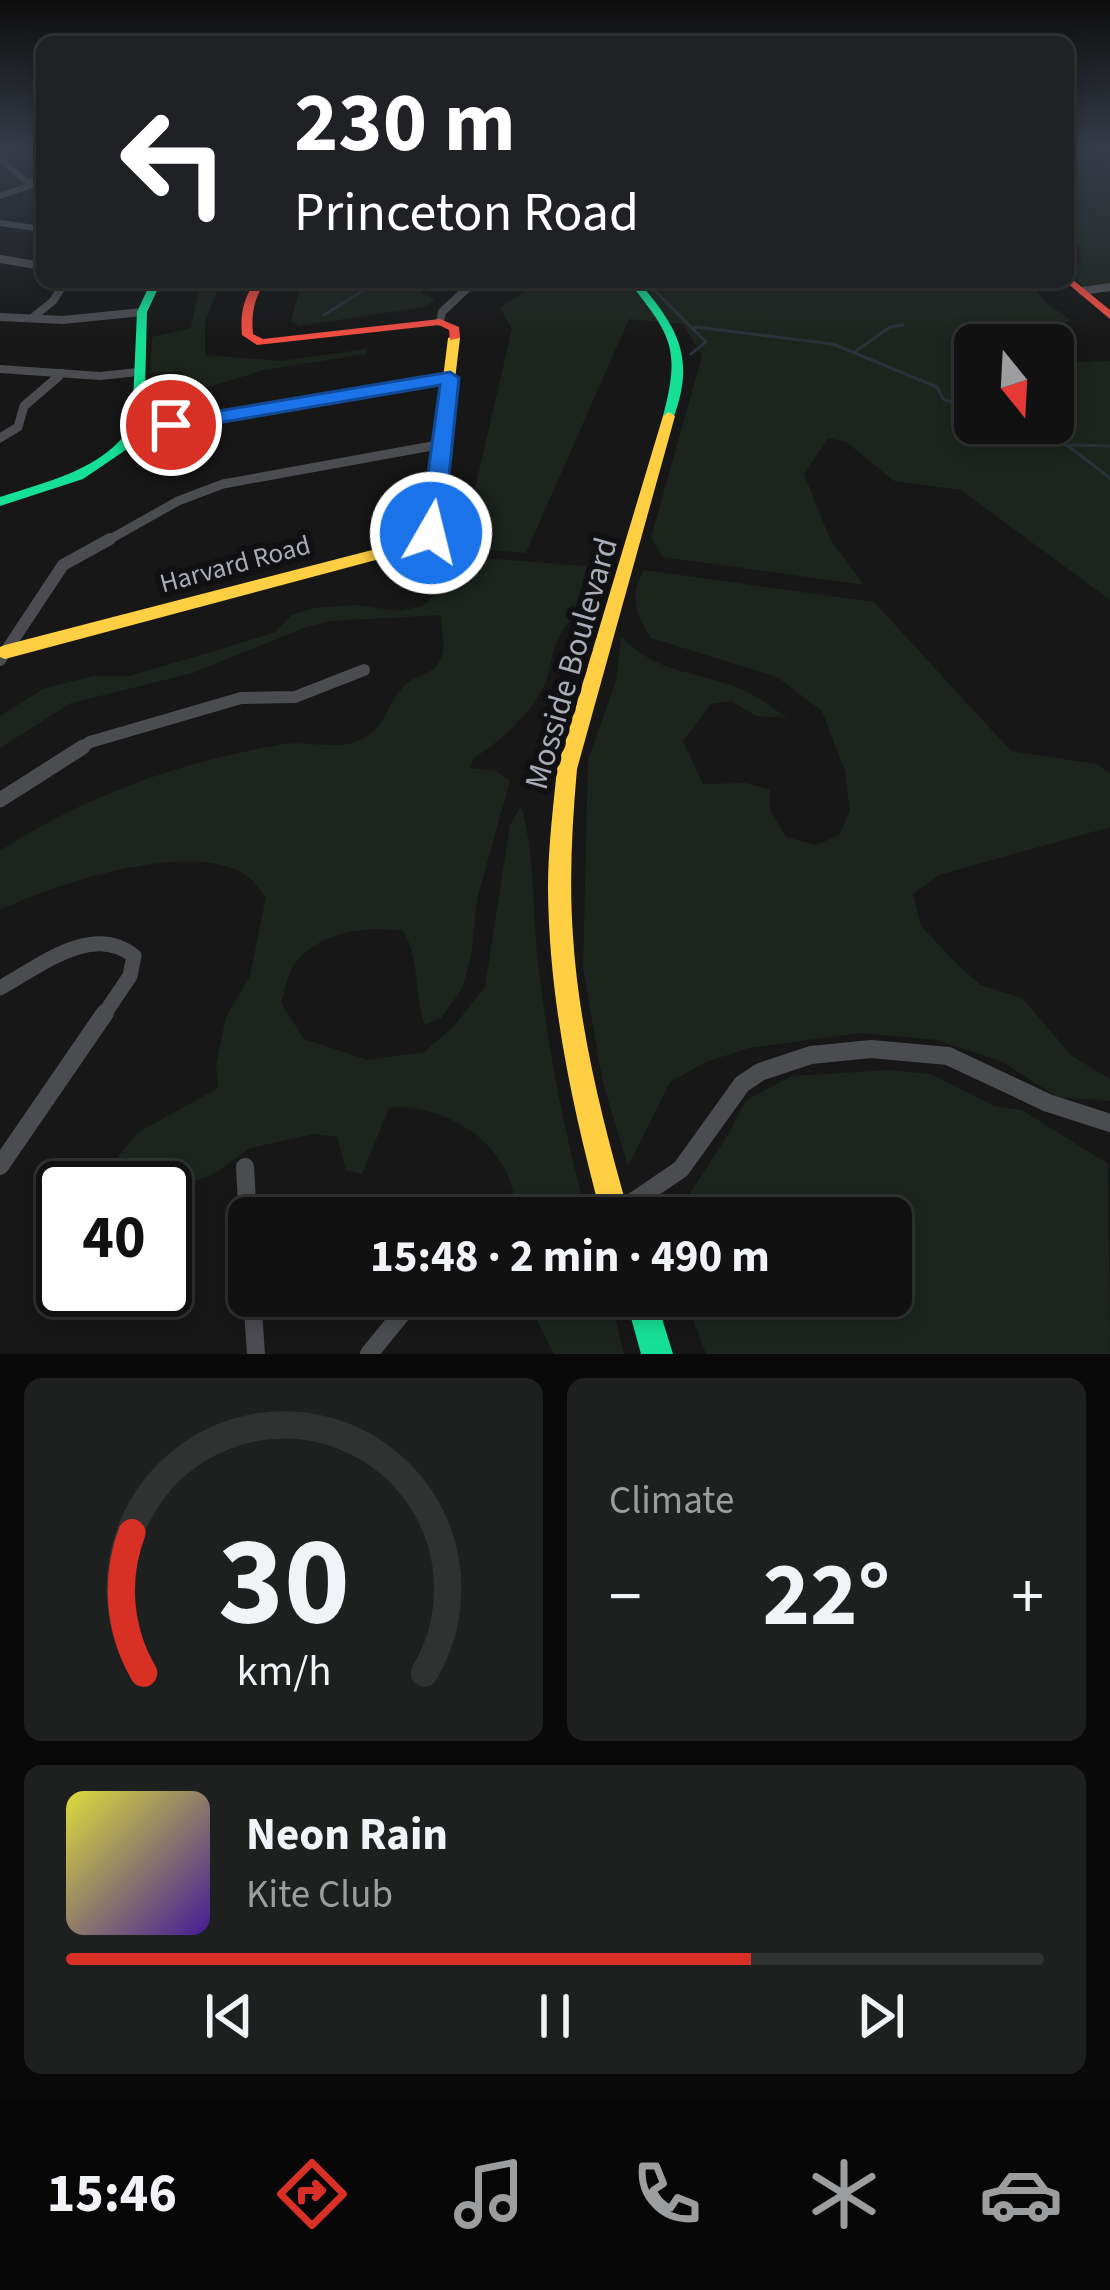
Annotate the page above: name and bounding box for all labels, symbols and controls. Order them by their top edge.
text: 230 m [294,64,516,184]
icon: left [96,84,252,240]
text: Princeton Road [294,175,639,252]
north arrow [954,324,1074,444]
map controls [954,324,1074,444]
pin [120,374,222,476]
icon: arrive [138,392,204,458]
position arrow [368,470,494,596]
street label: Harvard Road [156,526,315,603]
street label: Mosside Boulevard [513,532,630,795]
speed limit sign: 40 [36,1161,192,1317]
text: 15:48 · 2 min · 490 m [370,1225,770,1289]
text: Climate [609,1473,734,1529]
text: 30 [218,1494,349,1672]
text: 22° [763,1532,890,1660]
text: − [609,1550,642,1644]
text: + [1011,1550,1044,1644]
text: km/h [236,1640,331,1701]
text: Neon Rain [246,1803,448,1867]
text: Kite Club [246,1867,393,1923]
icon: previous [196,1983,262,2049]
icon: pause [522,1983,588,2049]
icon: next [848,1983,914,2049]
icon: directions [270,2152,354,2236]
icon: music [447,2152,531,2236]
icon: phone [625,2152,709,2236]
icon: climate [802,2152,886,2236]
icon: car [979,2152,1063,2236]
text: 15:46 [47,2156,177,2233]

